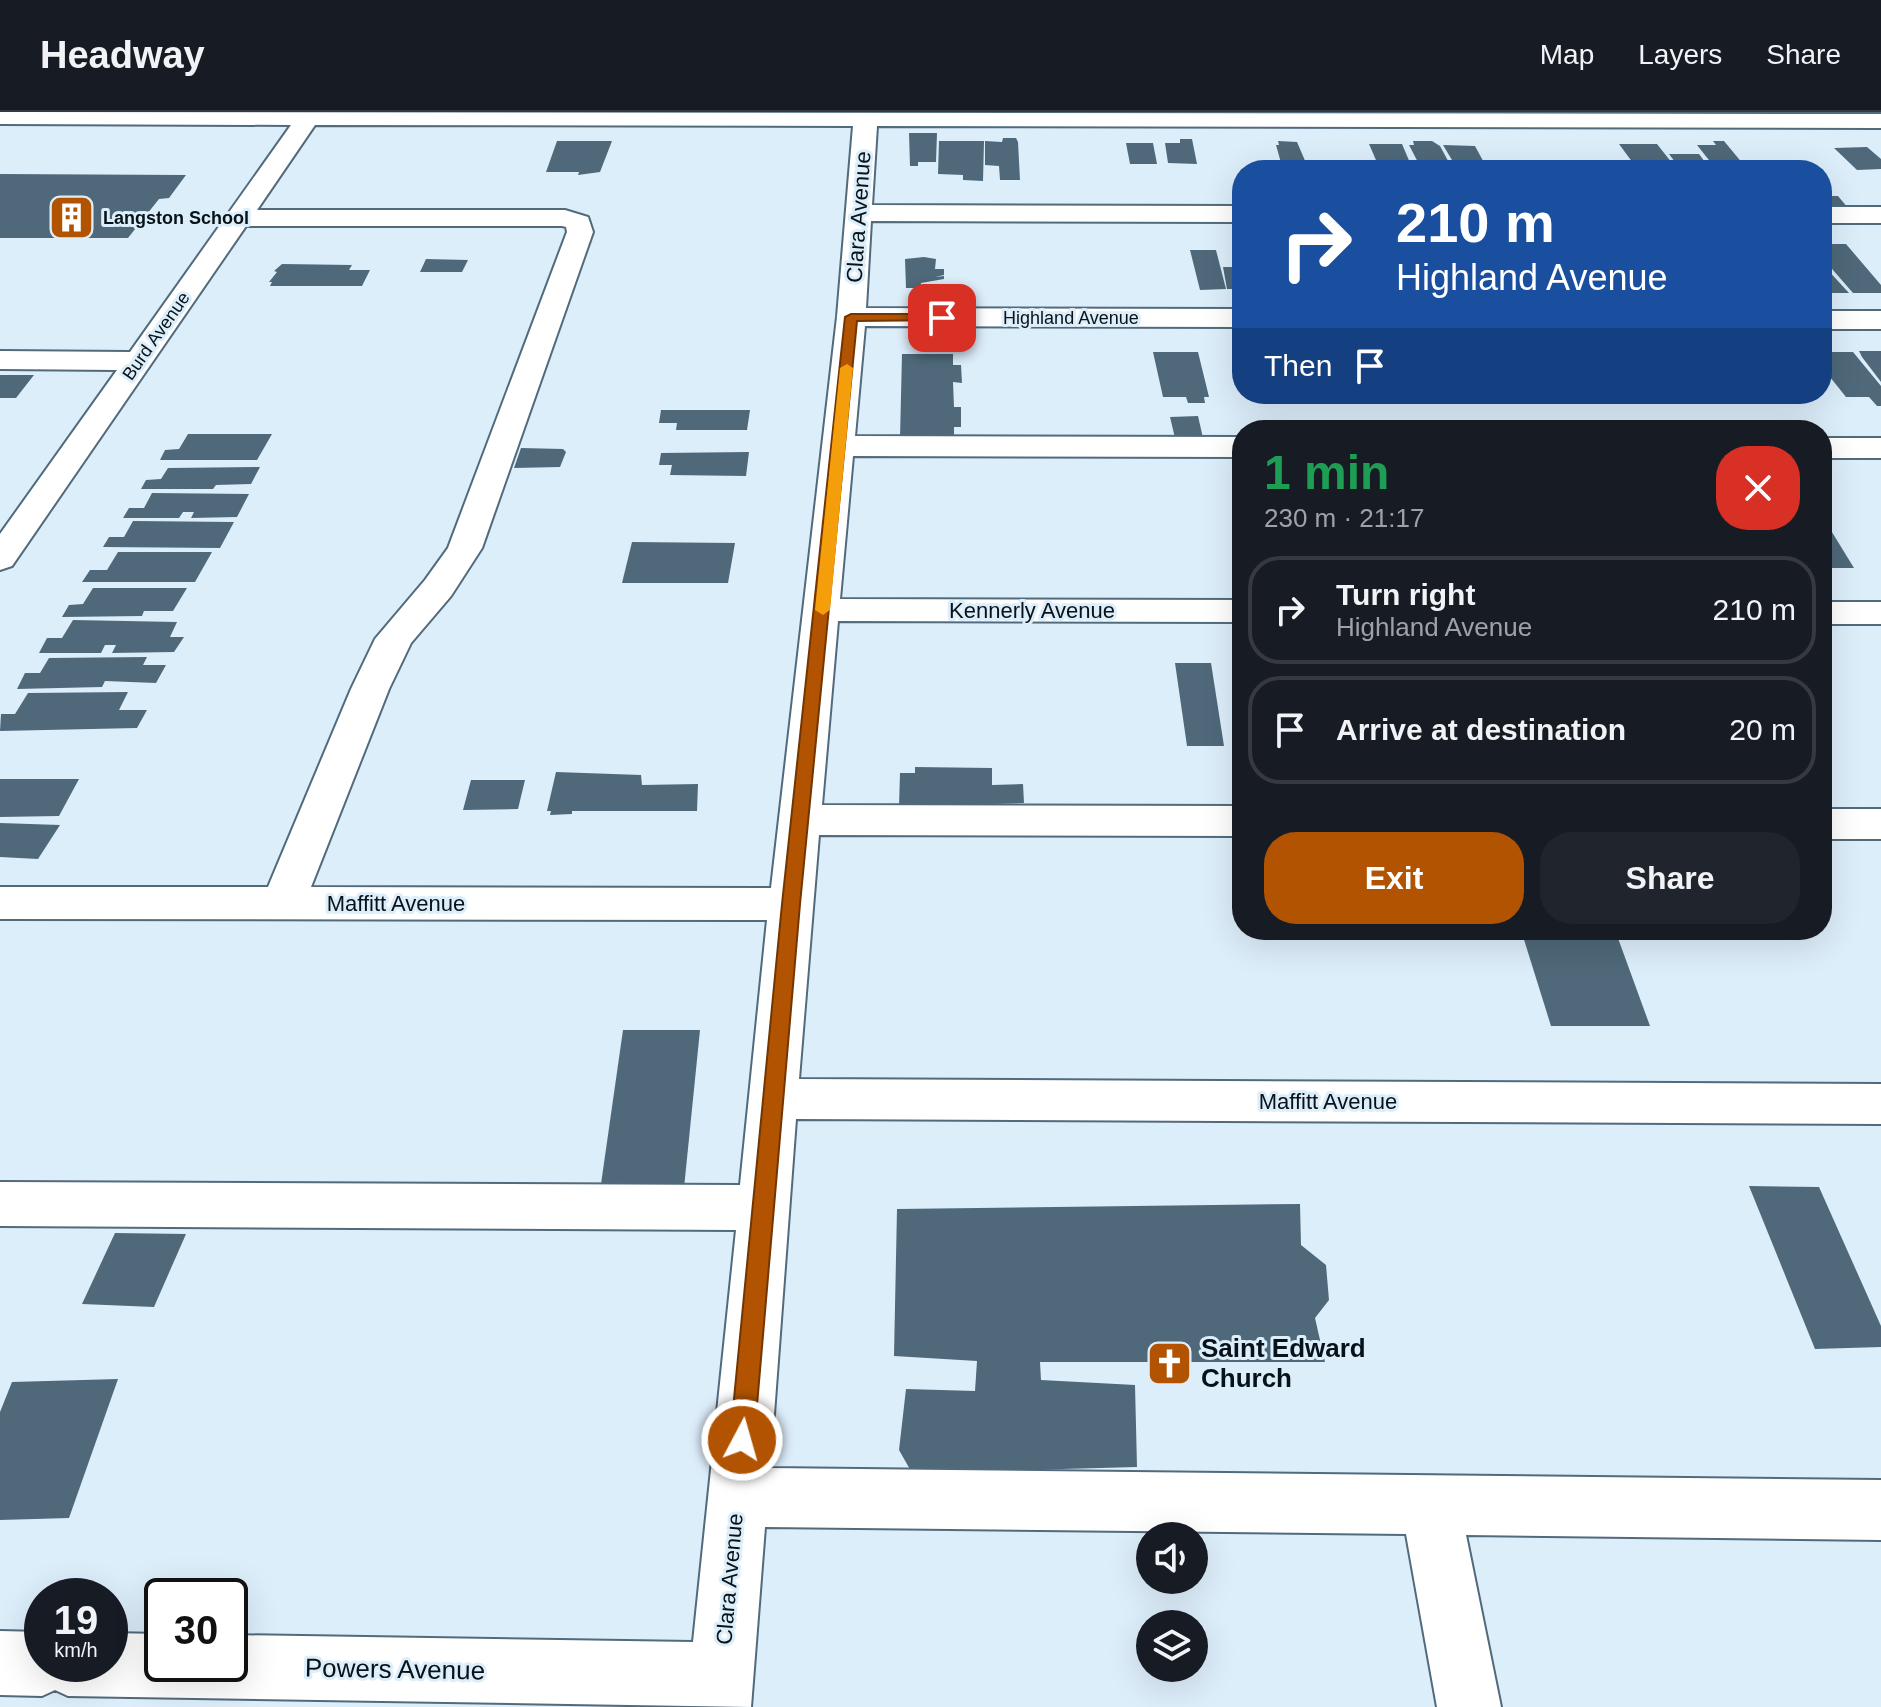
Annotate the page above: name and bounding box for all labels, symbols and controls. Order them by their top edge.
text: Headway [40,34,205,76]
text: Map [1540,39,1594,70]
text: Layers [1638,39,1722,70]
text: Share [1766,39,1841,70]
street label: Clara Avenue [841,150,876,284]
text: 210 m [1396,191,1555,254]
icon: right [1264,192,1368,296]
building icon: Langston School [48,194,96,242]
place label: Langston School [103,208,249,228]
text: Highland Avenue [1396,257,1668,298]
pin [908,284,976,352]
street label: Burd Avenue [118,288,194,384]
icon: arrive [920,296,964,340]
street label: Highland Avenue [1003,308,1139,328]
icon: arrive [1348,344,1392,388]
text: Then [1264,349,1332,382]
text: 1 min [1264,446,1389,499]
button: close [1716,446,1800,530]
text: 230 m · 21:17 [1264,503,1424,533]
text: Turn right [1336,578,1475,611]
icon: right [1268,588,1312,632]
text: 210 m [1713,593,1796,626]
street label: Kennerly Avenue [949,598,1115,623]
text: Highland Avenue [1336,612,1532,642]
icon: arrive [1268,708,1312,752]
text: Arrive at destination [1336,713,1626,746]
text: 20 m [1729,713,1796,746]
button: Exit [1264,832,1524,924]
button: Share [1540,832,1800,924]
street label: Maffitt Avenue [327,891,465,916]
street label: Maffitt Avenue [1259,1089,1397,1114]
place label: Saint Edward Church [1201,1333,1366,1393]
church icon: Saint Edward Church [1146,1339,1194,1387]
position arrow [700,1398,784,1482]
street label: Clara Avenue [711,1512,748,1646]
map controls [1136,1522,1208,1682]
button: sound [1136,1522,1208,1594]
speed limit sign: 30 [144,1578,248,1682]
text: 19 [54,1598,98,1642]
button: layers [1136,1610,1208,1682]
text: km/h [54,1639,98,1661]
street label: Powers Avenue [305,1652,485,1686]

